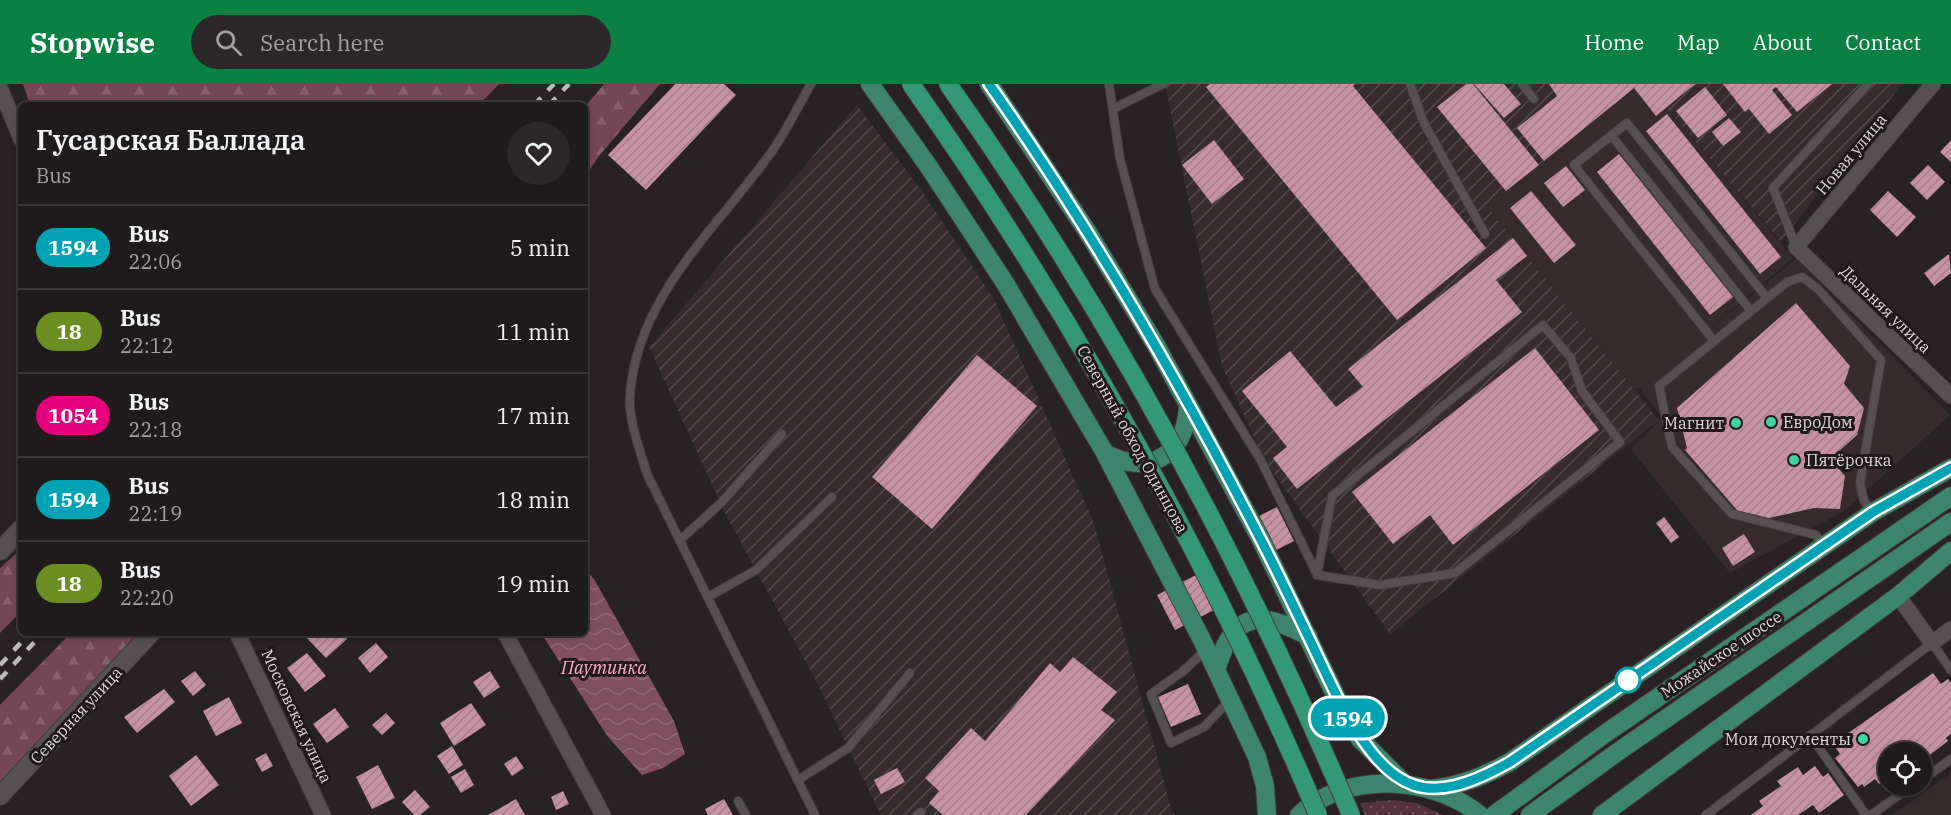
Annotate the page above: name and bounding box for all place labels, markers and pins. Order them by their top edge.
place label: ЕвроДом [1783,412,1853,432]
place label: Магнит [1664,413,1724,433]
marker: ЕвроДом [1764,415,1778,429]
marker: Магнит [1729,416,1743,430]
place label: Пятёрочка [1806,450,1892,470]
marker: Пятёрочка [1787,453,1801,467]
unlabelled marker [1615,667,1641,693]
place label: Мои документы [1725,729,1851,749]
marker: Мои документы [1856,732,1870,746]

